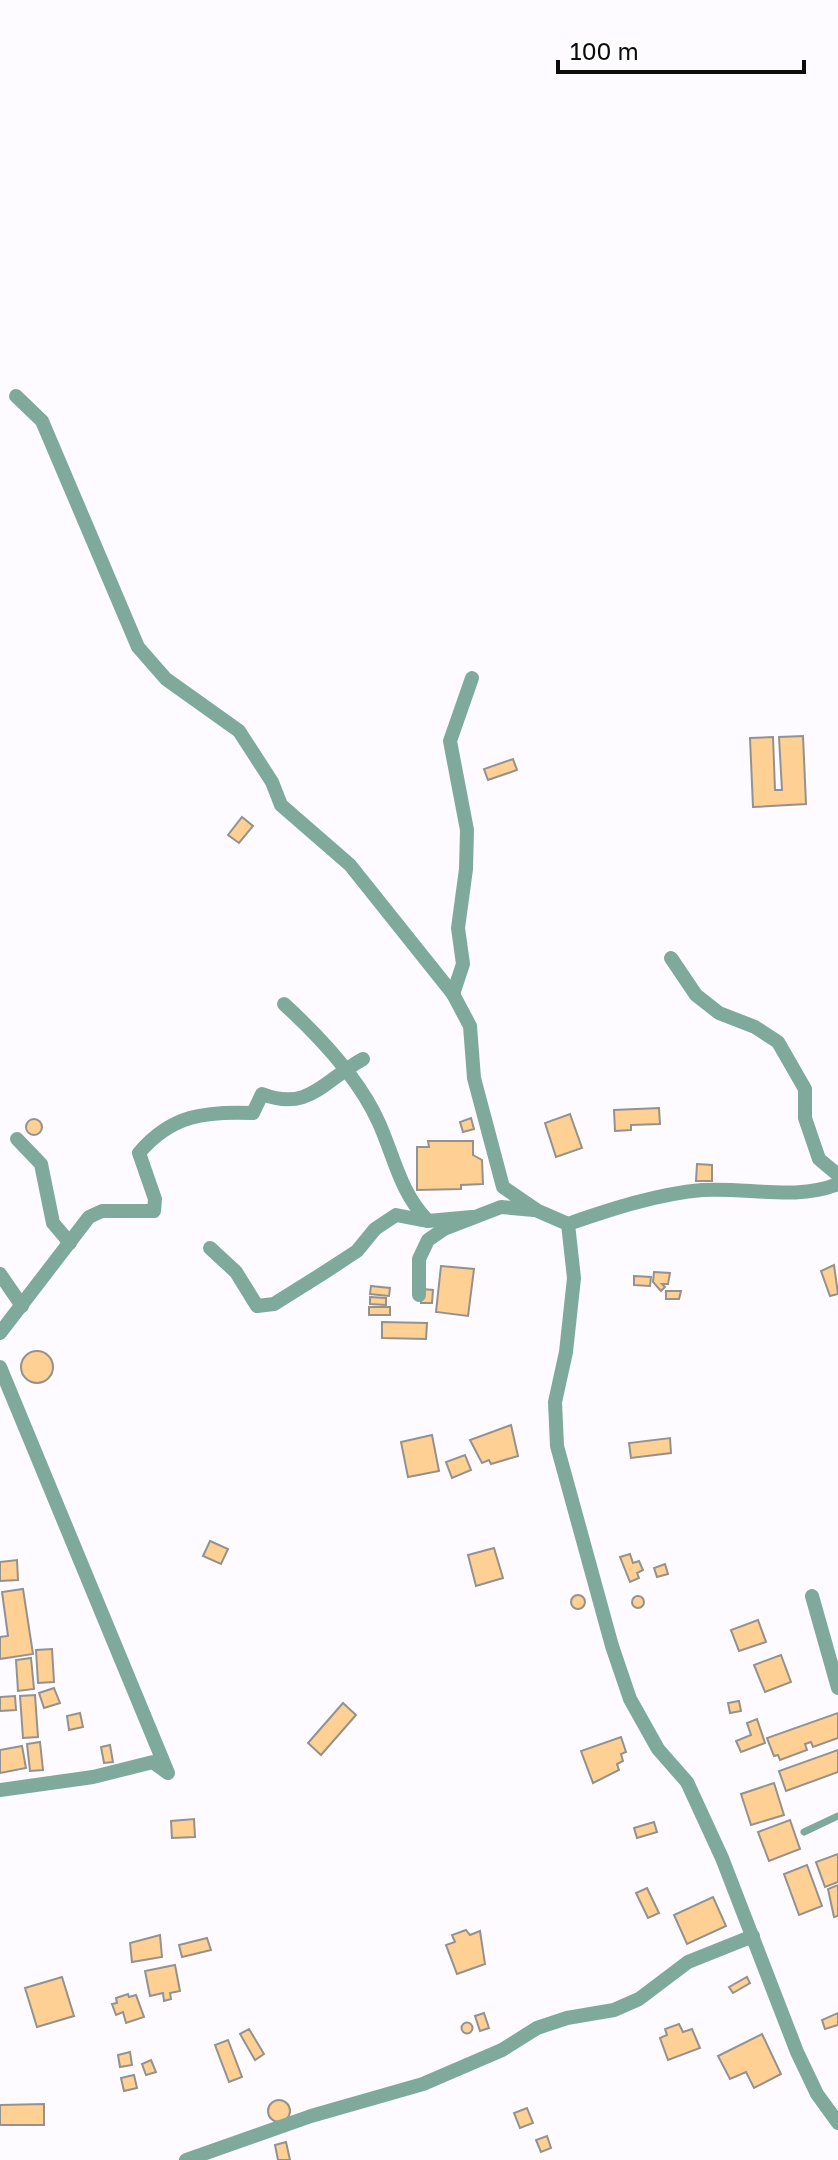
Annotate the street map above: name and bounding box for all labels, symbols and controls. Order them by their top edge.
scale bar [558,24,804,74]
text: 100 m [570,36,639,65]

